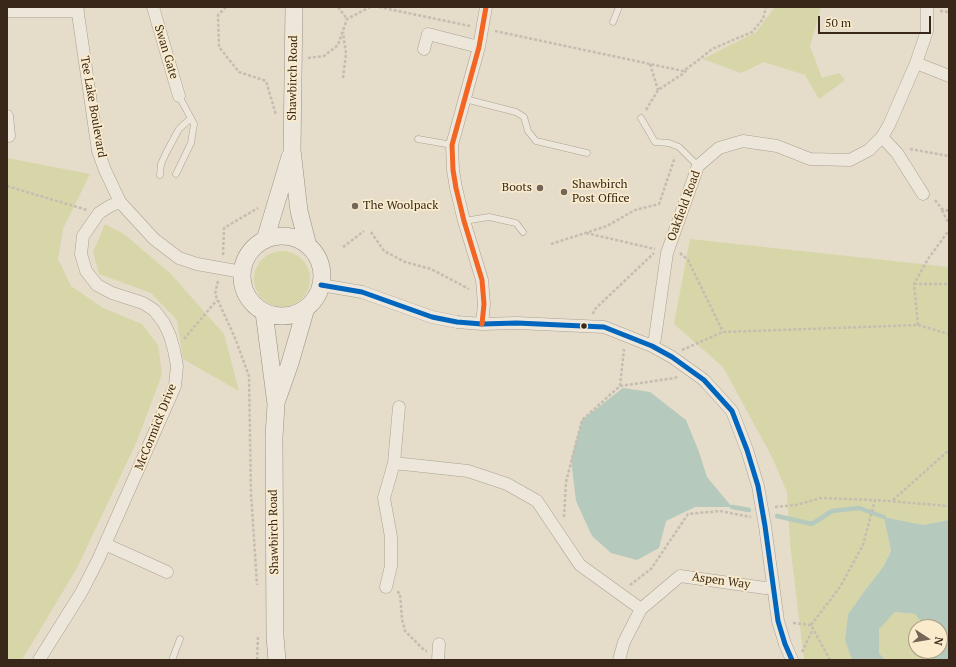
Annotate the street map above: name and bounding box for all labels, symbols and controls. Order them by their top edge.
scale bar [820,8,933,34]
text: 50 m [825,15,851,30]
street label: Swan Gate [151,23,181,81]
street label: Shawbirch Road [285,35,301,121]
street label: Tee Lake Boulevard [77,55,109,159]
street label: Oakfield Road [665,169,703,243]
place label: Shawbirch Post Office [572,178,630,206]
place label: Boots [502,181,532,195]
marker: Boots [535,183,545,193]
marker: Shawbirch Post Office [559,187,569,197]
place label: The Woolpack [363,199,438,213]
marker: The Woolpack [350,201,360,211]
unlabelled marker [579,321,589,331]
street label: McCormick Drive [132,382,180,472]
street label: Shawbirch Road [266,489,282,575]
street label: Aspen Way [691,570,751,592]
north arrow [908,619,948,659]
text: N [931,636,946,647]

